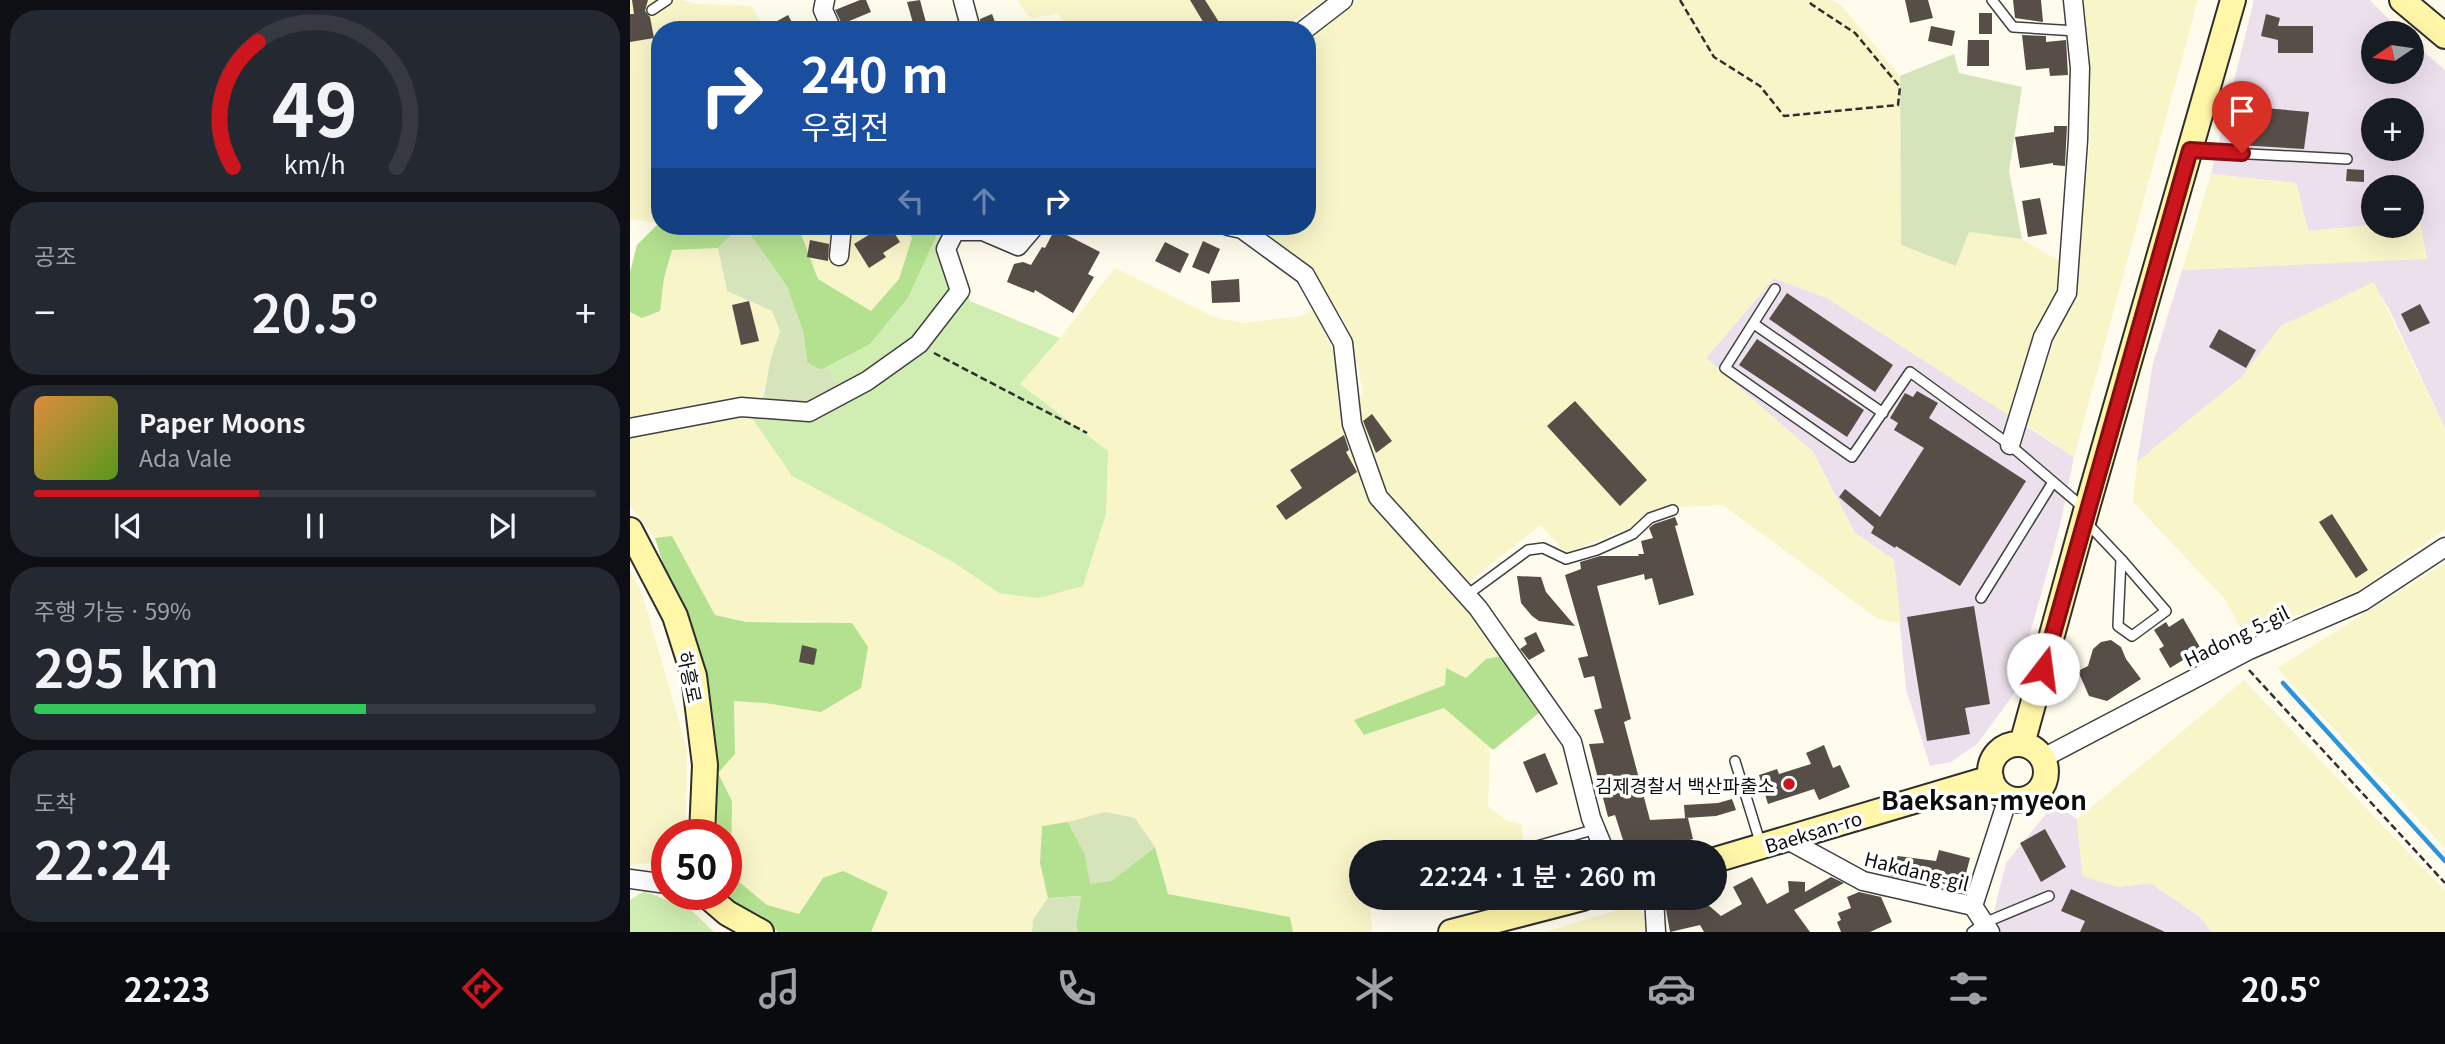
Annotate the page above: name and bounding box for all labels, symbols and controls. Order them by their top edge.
north arrow [2361,21,2424,84]
map controls [2361,21,2424,238]
text: 240 m [801,36,949,107]
icon: right [686,49,777,140]
text: 49 [272,53,358,158]
pin [2212,81,2272,153]
icon: arrive [2223,92,2261,130]
button: + [2361,98,2424,161]
text: 우회전 [801,102,889,148]
text: km/h [284,145,346,181]
button: − [2361,175,2424,238]
icon: left [892,182,930,220]
icon: ahead [965,182,1003,220]
icon: right [1038,182,1076,220]
text: 공조 [34,238,76,272]
text: 20.5° [251,273,379,348]
text: − [34,283,55,338]
text: + [575,283,596,338]
text: Paper Moons [139,403,305,440]
text: Ada Vale [139,440,231,474]
icon: previous [109,507,147,545]
icon: pause [296,507,334,545]
icon: next [483,507,521,545]
text: 주행 가능 · 59% [34,593,191,627]
street label: Hadong 5-gil [2179,598,2293,672]
text: 295 km [34,628,219,703]
position arrow [2006,632,2080,706]
street label: 하흥로 [672,649,710,705]
place label: 김제경찰서 백산파출소 [1595,771,1775,798]
marker: 김제경찰서 백산파출소 [1781,776,1797,792]
district label: Baeksan-myeon [1881,780,2087,817]
text: 도착 [34,785,76,819]
street label: Baeksan-ro [1761,803,1865,859]
speed limit sign: 50 [651,819,742,910]
text: 22:24 [34,820,171,895]
street label: Hakdang-gil [1862,844,1972,896]
text: 22:24 · 1 분 · 260 m [1419,856,1657,893]
icon: directions [458,964,507,1013]
icon: music [755,964,804,1013]
icon: phone [1052,964,1101,1013]
icon: climate [1350,964,1399,1013]
icon: car [1647,964,1696,1013]
icon: filters [1944,964,1993,1013]
text: 22:23 [124,965,210,1011]
text: 20.5° [2241,965,2321,1011]

